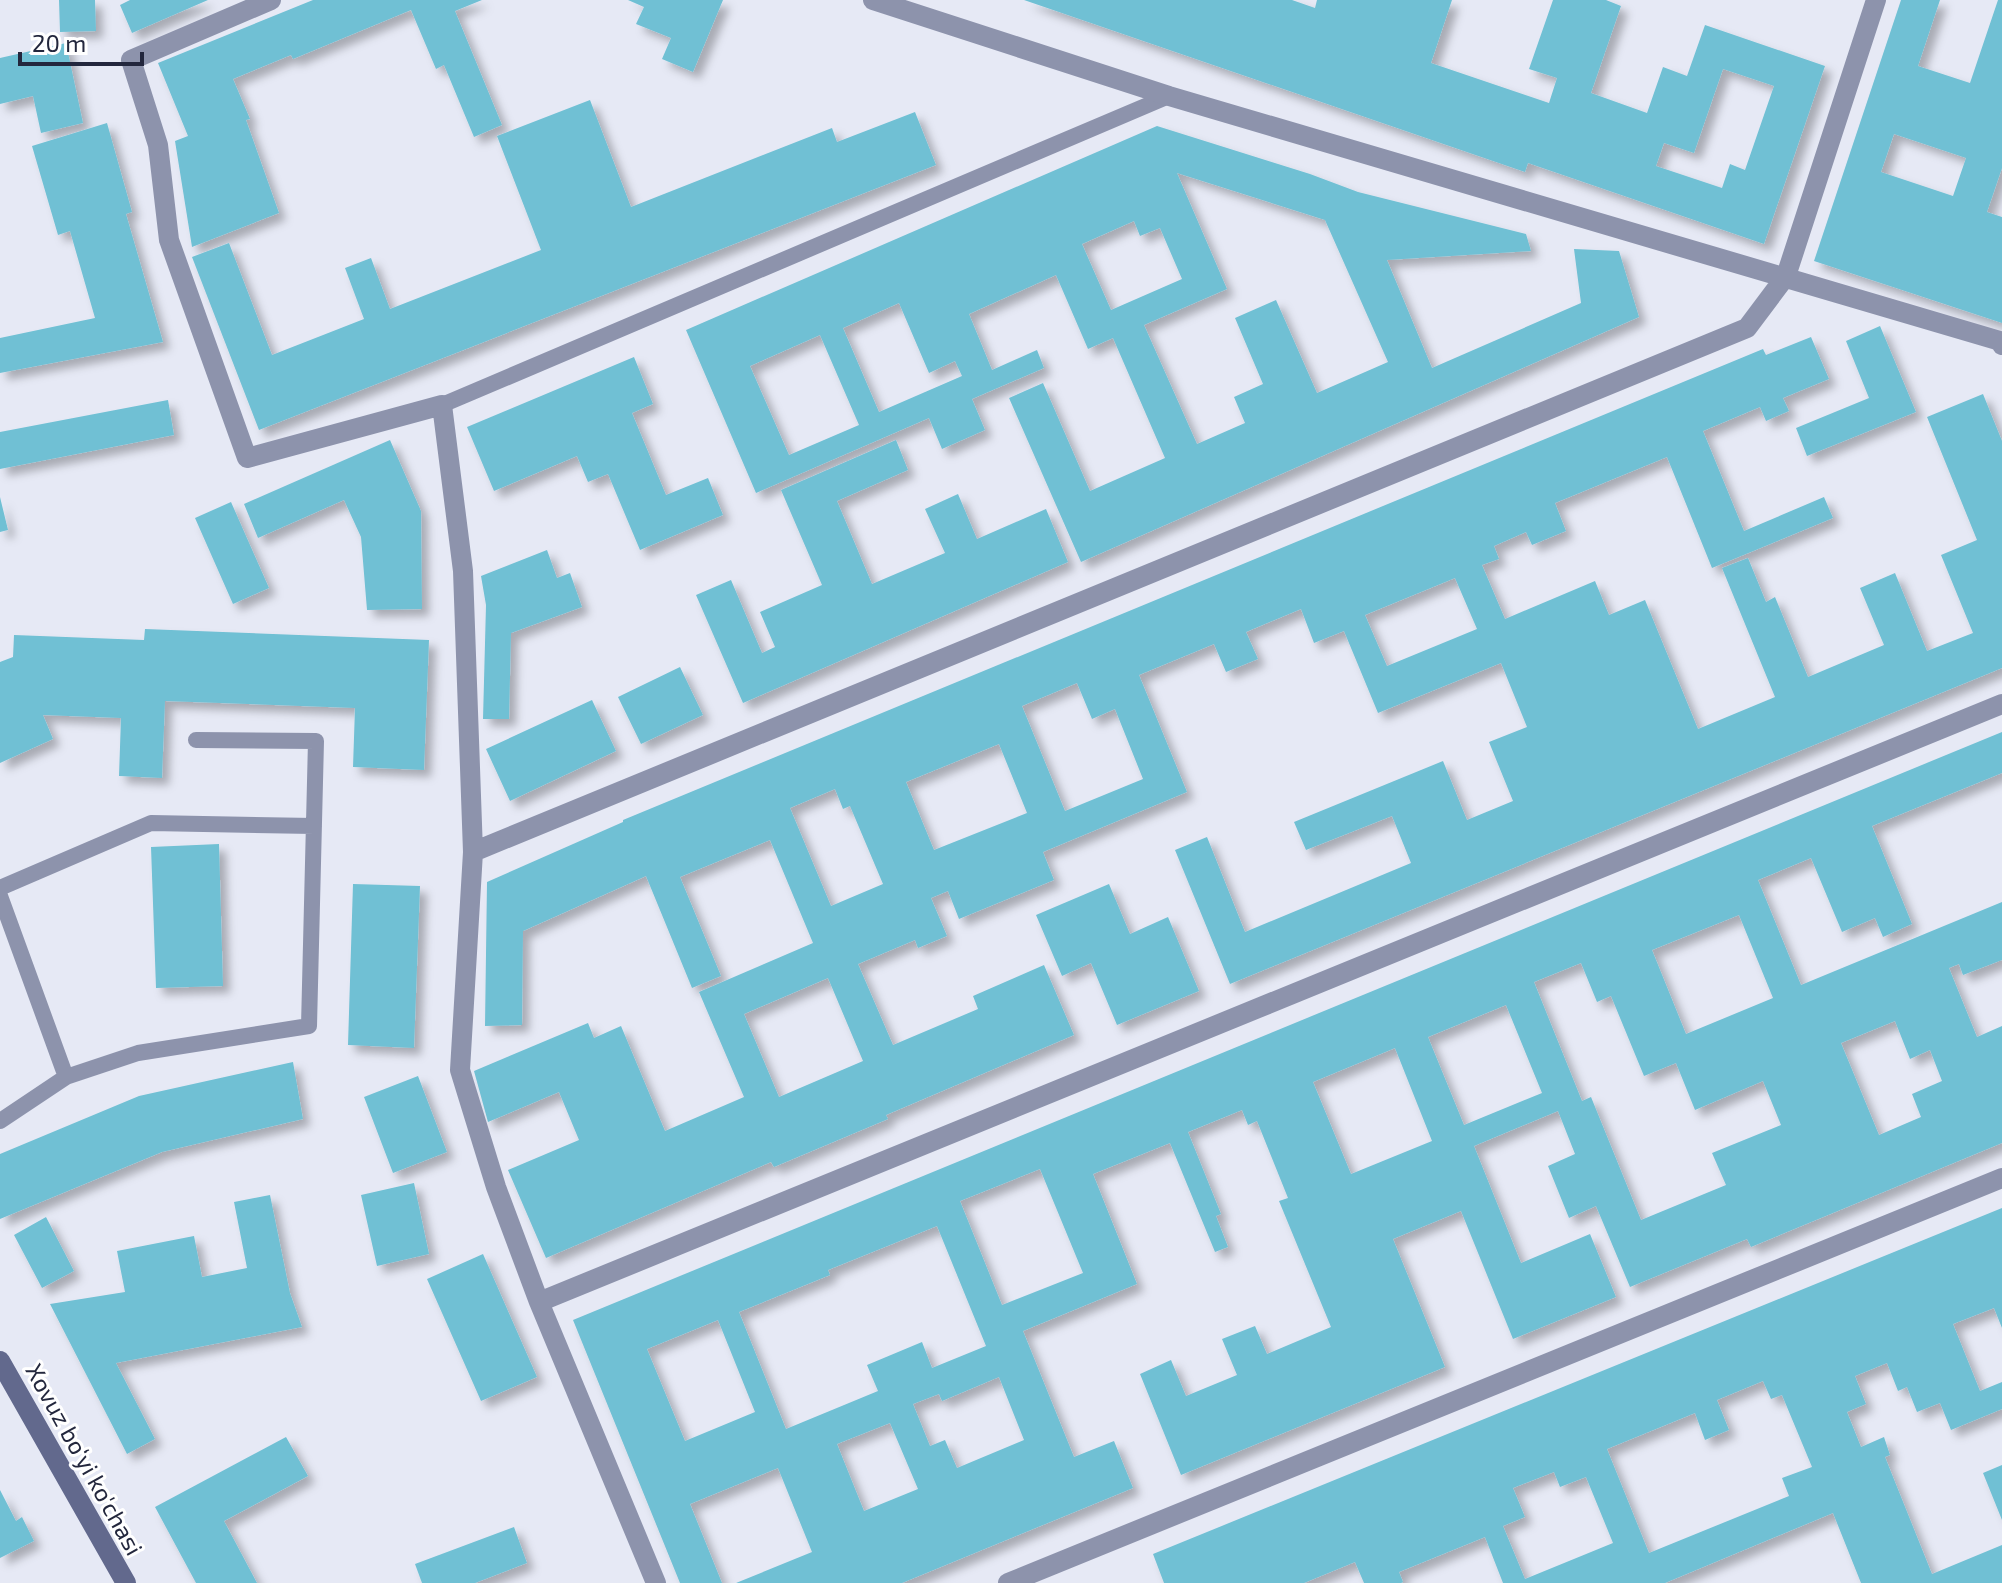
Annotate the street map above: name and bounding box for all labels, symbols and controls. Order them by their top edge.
scale bar [20,16,142,66]
text: 20 m [32,28,86,57]
street label: Xovuz bo‘yi ko'chasi [20,1358,150,1560]

